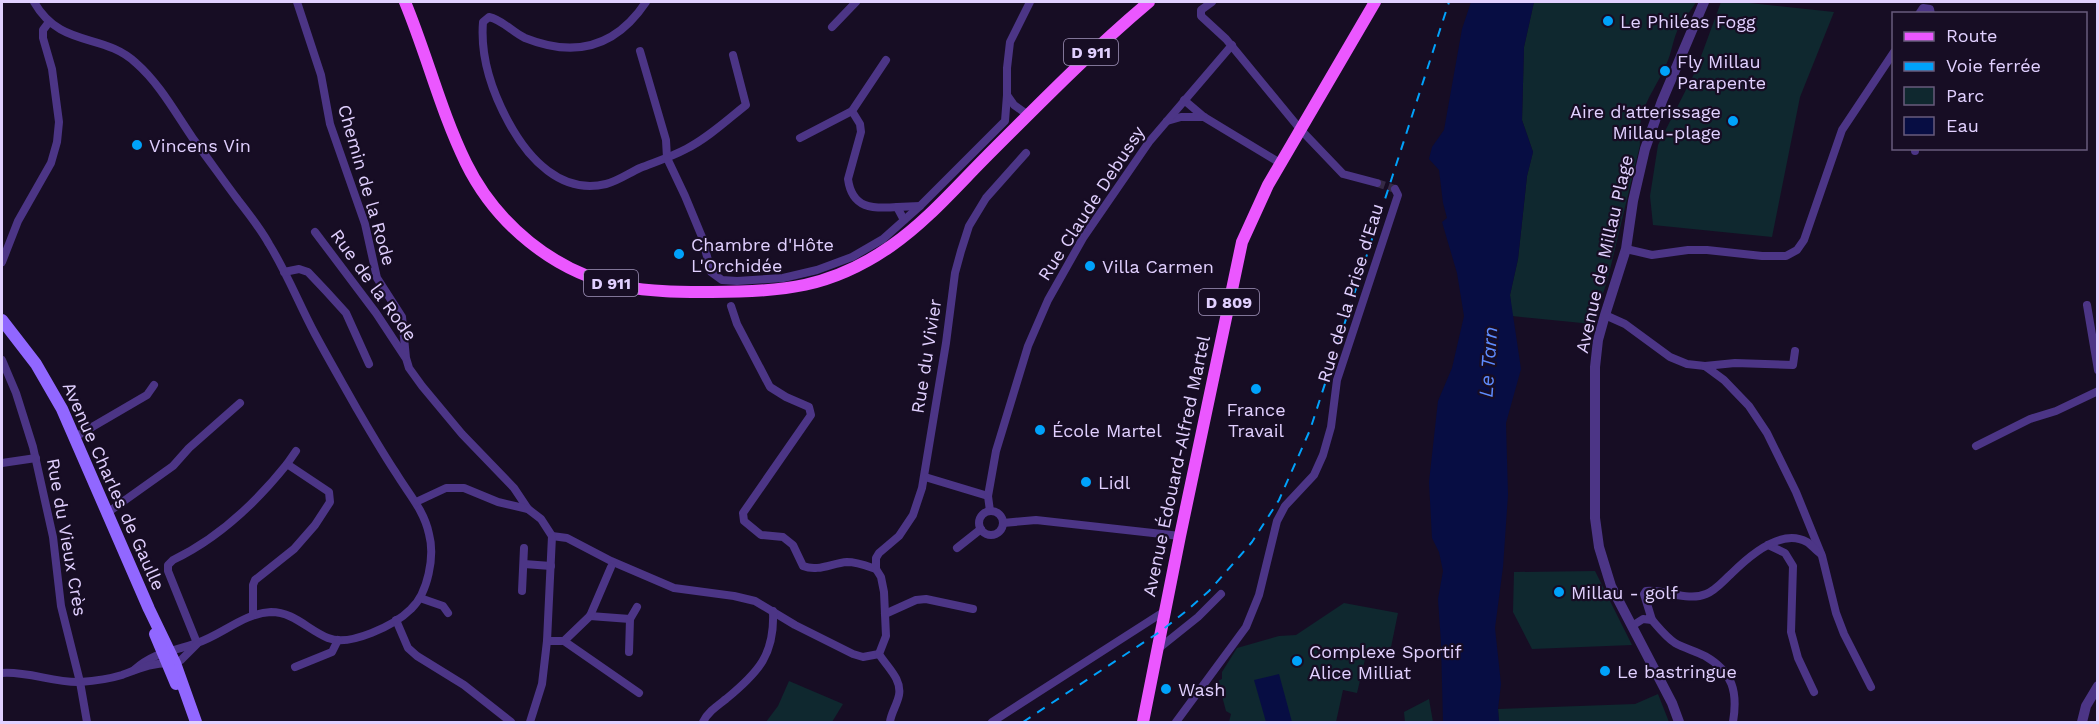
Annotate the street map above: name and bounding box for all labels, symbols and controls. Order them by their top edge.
place label: Le Philéas Fogg [1620,11,1756,32]
legend [1892,12,2087,150]
marker: Le Philéas Fogg [1601,14,1615,28]
text: Route [1946,25,1998,46]
road number: D 911 [1064,39,1118,65]
place label: Fly Millau Parapente [1677,51,1766,93]
text: Voie ferrée [1946,55,2041,76]
marker: Fly Millau Parapente [1658,64,1672,78]
text: Parc [1946,85,1984,106]
place label: Aire d'atterissage Millau-plage [1570,101,1721,143]
street label: Chemin de la Rode [334,102,400,268]
marker: Aire d'atterissage Millau-plage [1726,114,1740,128]
text: Eau [1946,115,1979,136]
street label: Rue Claude Debussy [1033,121,1149,284]
place label: Vincens Vin [149,135,251,156]
marker: Vincens Vin [130,138,144,152]
street label: Avenue de Millau Plage [1571,153,1637,355]
street label: Rue de la Prise d'Eau [1313,201,1387,385]
street label: Rue de la Rode [326,225,422,345]
place label: Chambre d'Hôte L'Orchidée [691,234,834,276]
marker: Chambre d'Hôte L'Orchidée [672,247,686,261]
place label: Villa Carmen [1102,256,1214,277]
marker: Villa Carmen [1083,259,1097,273]
road number: D 911 [584,270,638,296]
road number: D 809 [1199,289,1259,315]
street label: Rue du Vivier [907,297,945,415]
water label: Le Tarn [1474,326,1502,398]
street label: Avenue Édouard-Alfred Martel [1138,333,1214,599]
street label: Avenue Charles de Gaulle [58,379,170,593]
marker: France Travail [1249,382,1263,396]
place label: France Travail [1226,399,1286,441]
place label: École Martel [1052,420,1162,441]
marker: École Martel [1033,423,1047,437]
street label: Rue du Vieux Crès [43,456,91,618]
place label: Lidl [1098,472,1131,493]
marker: Lidl [1079,475,1093,489]
place label: Millau - golf [1571,582,1678,603]
marker: Millau - golf [1552,585,1566,599]
place label: Complexe Sportif Alice Milliat [1309,641,1462,683]
marker: Complexe Sportif Alice Milliat [1290,654,1304,668]
place label: Le bastringue [1617,661,1737,682]
marker: Le bastringue [1598,664,1612,678]
place label: Wash [1178,679,1225,700]
marker: Wash [1159,682,1173,696]

